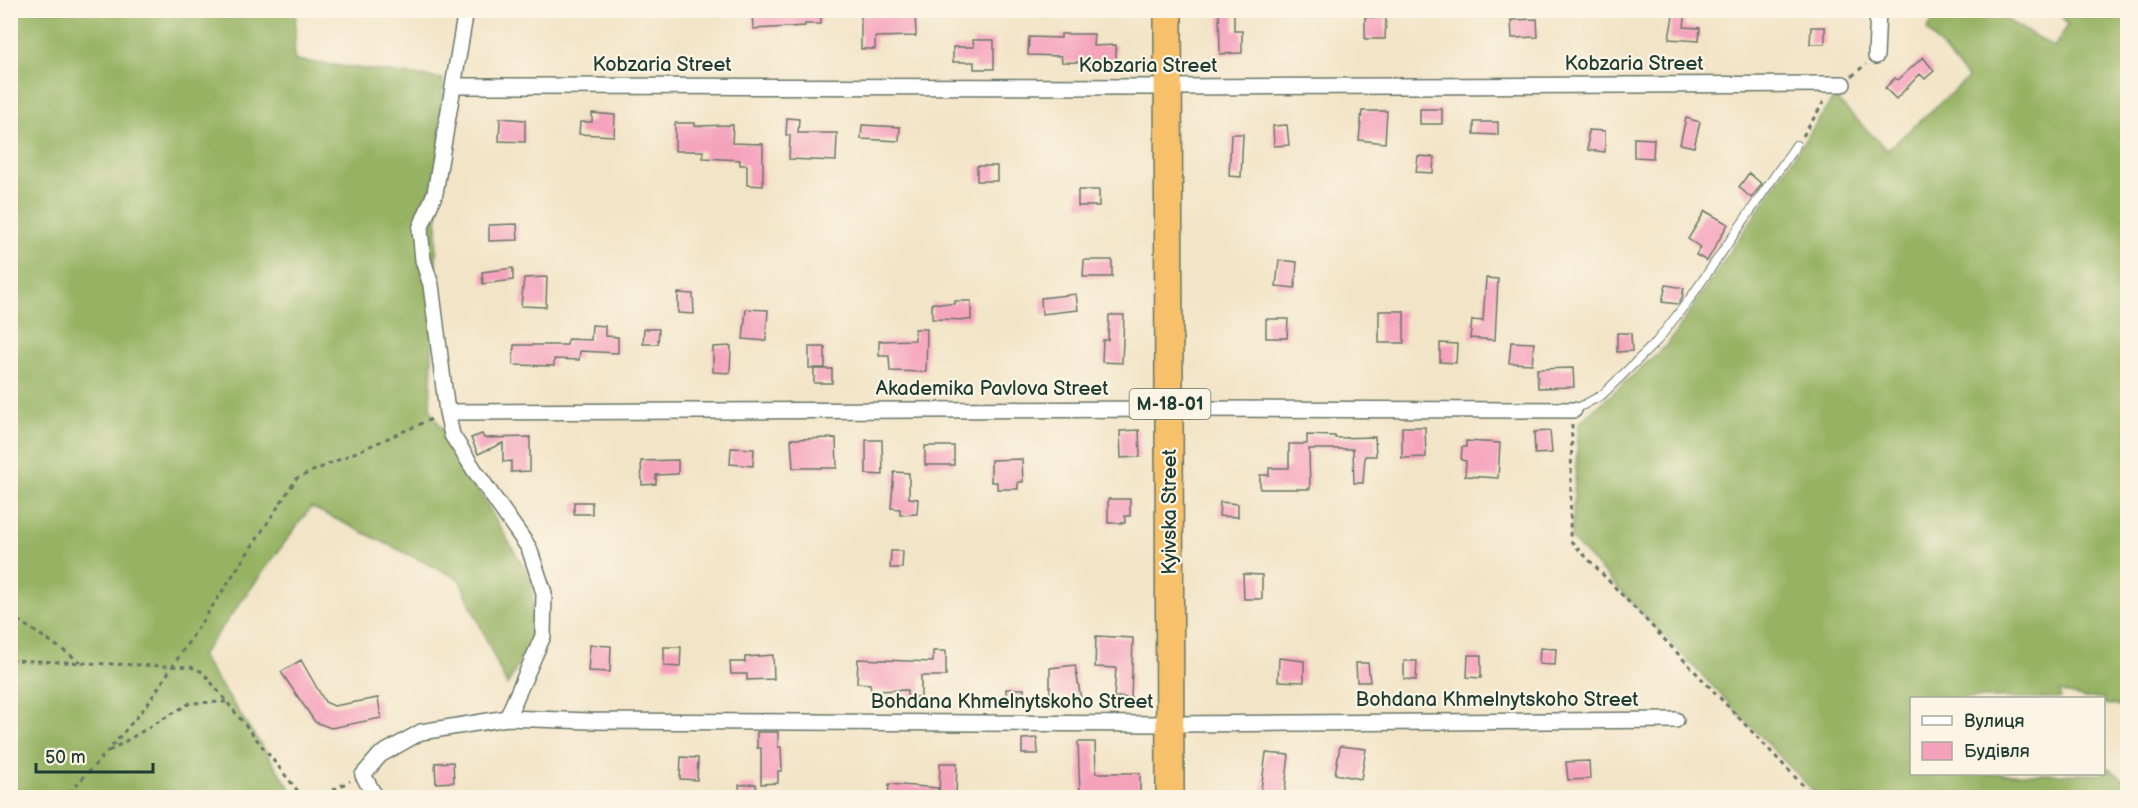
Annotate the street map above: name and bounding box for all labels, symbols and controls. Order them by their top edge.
street label: Kobzaria Street [1565,52,1703,76]
street label: Kobzaria Street [593,53,731,77]
street label: Kobzaria Street [1079,54,1217,78]
street label: Akademika Pavlova Street [876,377,1108,401]
road number: М-18-01 [1130,389,1210,419]
street label: Kyivska Street [1158,449,1182,575]
street label: Bohdana Khmelnytskoho Street [1355,688,1639,712]
street label: Bohdana Khmelnytskoho Street [870,690,1154,714]
legend [1910,697,2105,775]
text: Вулиця [1964,711,2025,732]
scale bar [36,736,153,774]
text: Будівля [1964,741,2030,762]
text: 50 m [45,747,86,768]

